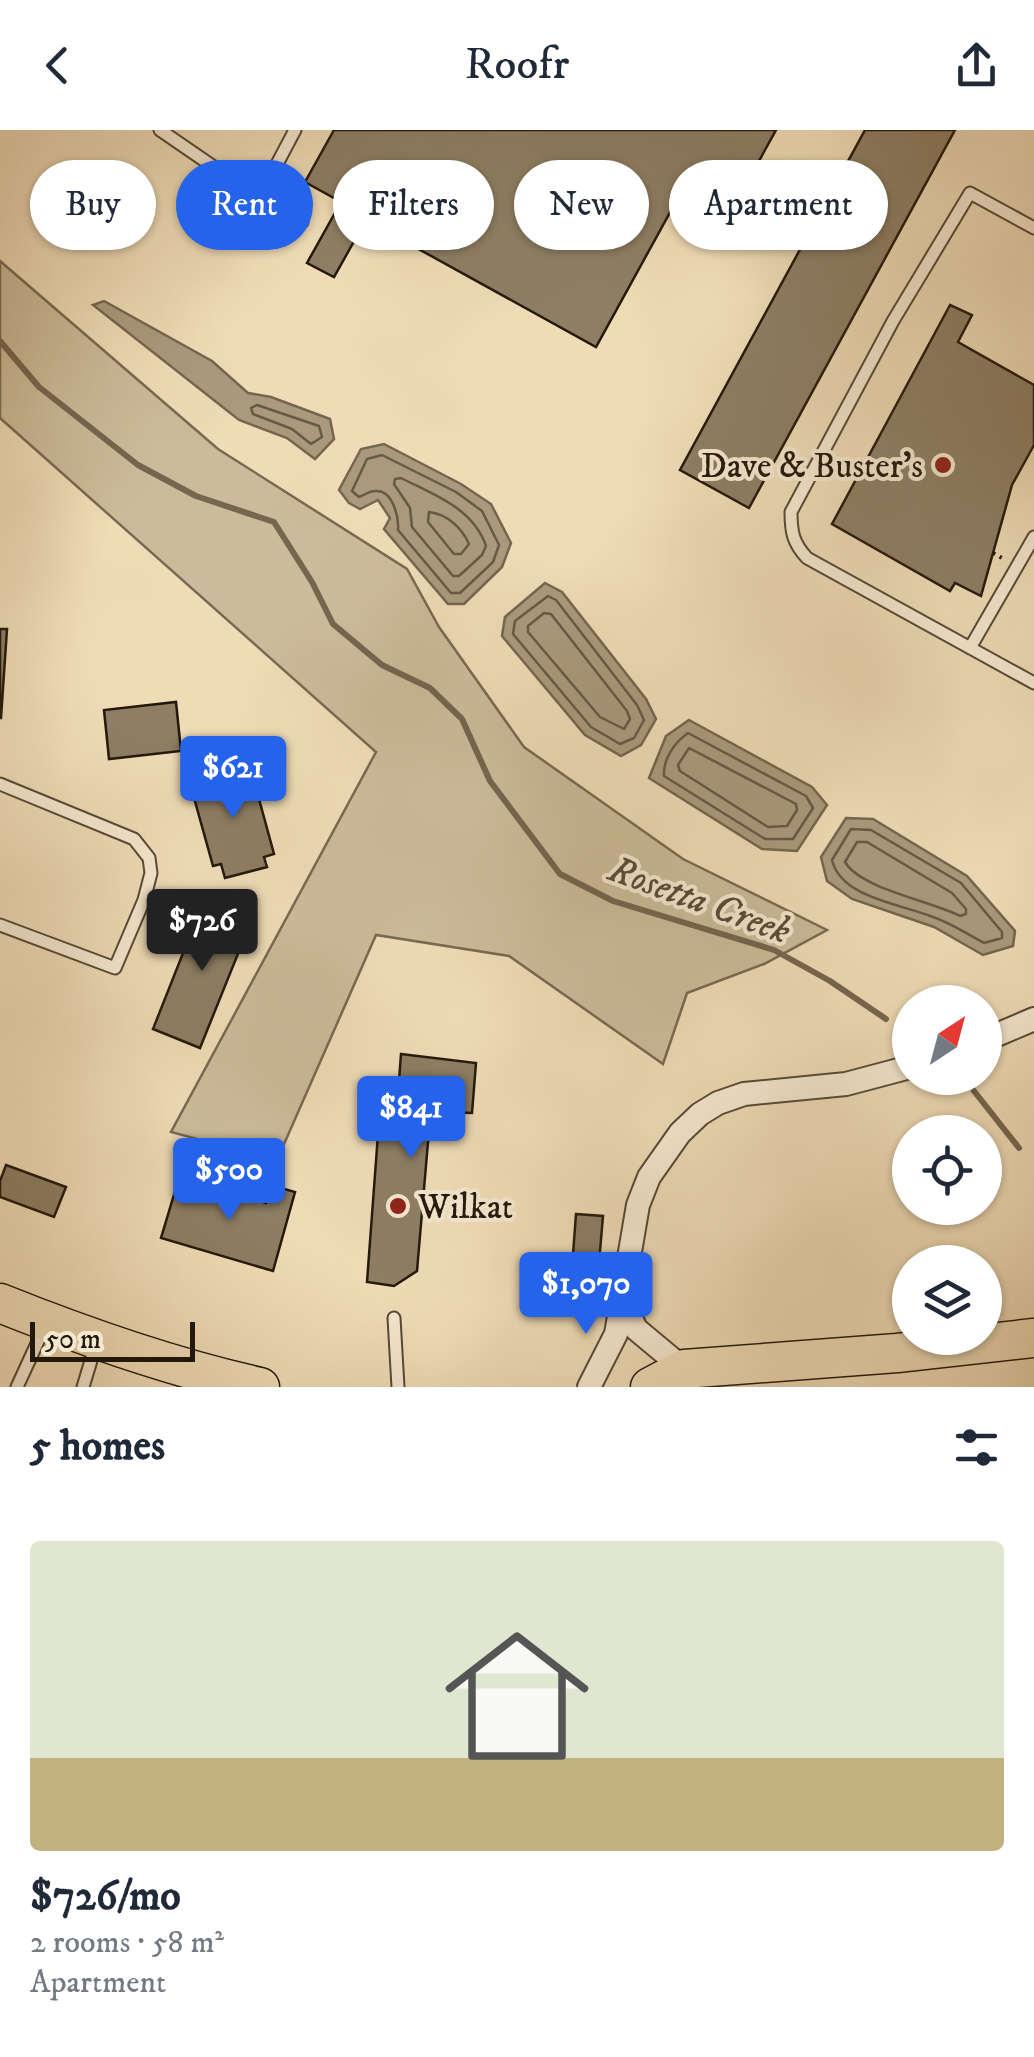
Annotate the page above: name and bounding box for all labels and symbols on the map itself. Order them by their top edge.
place label: Dave & Buster's [701,445,923,489]
marker: Dave & Buster's [932,454,954,476]
pin: $621 [174,736,292,821]
water label: Rosetta Creek [601,846,797,956]
pin: $726 [143,889,261,974]
north arrow [892,985,1002,1095]
pin: $841 [352,1076,470,1161]
pin: $500 [170,1138,288,1223]
place label: Wilkat [417,1186,513,1230]
marker: Wilkat [387,1195,409,1217]
pin: $1,070 [505,1252,667,1337]
scale bar [30,1317,195,1362]

